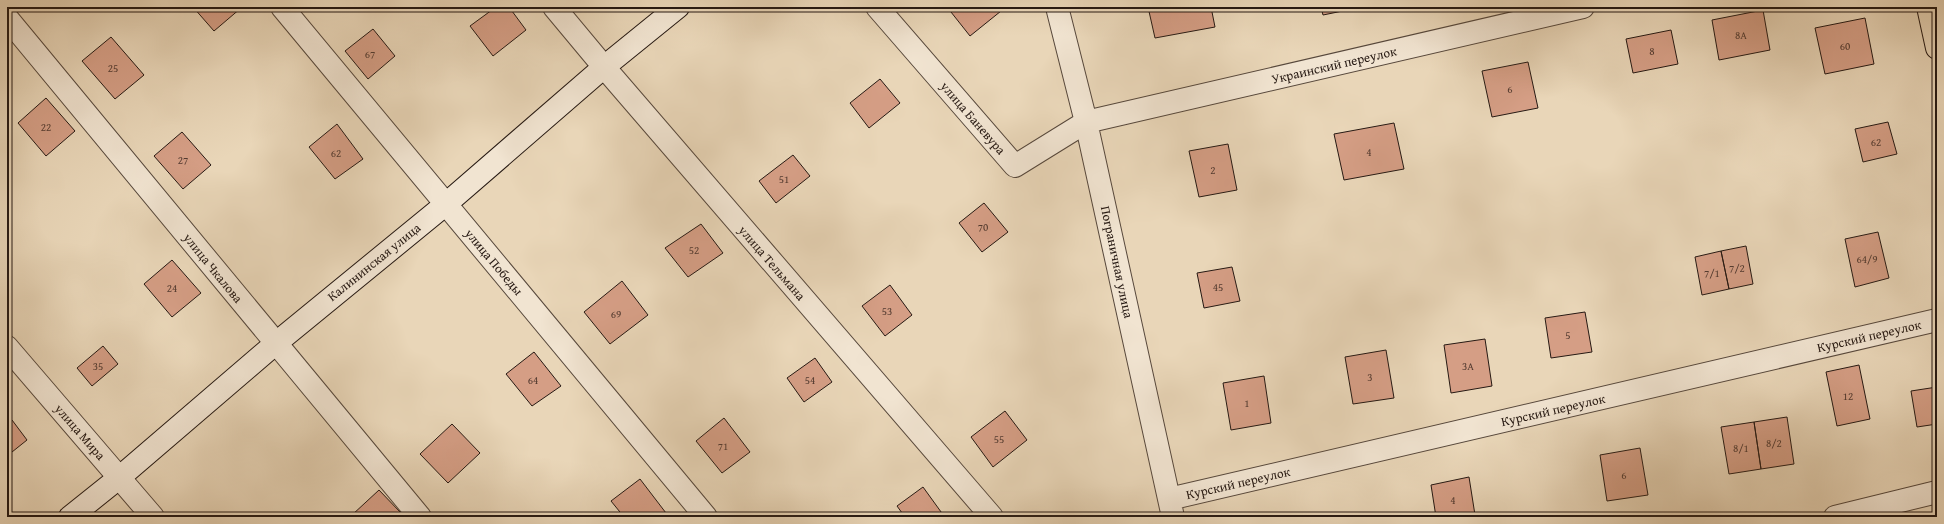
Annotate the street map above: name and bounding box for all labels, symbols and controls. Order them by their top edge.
house number: 8А [1735,27,1747,43]
house number: 60 [1840,38,1850,54]
street label: Украинский переулок [1270,41,1399,89]
house number: 8 [1649,43,1655,59]
house number: 67 [365,46,375,62]
house number: 25 [108,60,118,76]
street label: улица Баневура [935,77,1011,159]
house number: 6 [1507,81,1513,97]
house number: 22 [41,119,51,135]
house number: 62 [1871,134,1881,150]
house number: 4 [1366,144,1372,160]
house number: 62 [331,145,341,161]
house number: 27 [178,152,188,168]
house number: 2 [1210,162,1216,178]
house number: 51 [779,171,789,187]
street label: Пограничная улица [1096,204,1138,321]
street label: Калининская улица [323,218,425,306]
house number: 70 [978,219,988,235]
street label: улица Тельмана [733,221,810,305]
street label: улица Победы [460,224,528,299]
street label: улица Чкалова [178,228,248,308]
house number: 52 [689,242,699,258]
house number: 64/9 [1856,251,1878,267]
house number: 7/2 [1729,260,1745,276]
house number: 7/1 [1704,265,1720,281]
house number: 45 [1213,279,1223,295]
house number: 24 [167,280,177,296]
house number: 53 [882,303,892,319]
house number: 69 [611,306,621,322]
street label: Курский переулок [1815,315,1923,357]
house number: 5 [1565,327,1571,343]
house number: 35 [93,358,103,374]
house number: 3А [1462,358,1474,374]
house number: 3 [1367,369,1373,385]
house number: 64 [528,372,538,388]
house number: 54 [805,372,815,388]
house number: 12 [1843,388,1853,404]
street label: Курский переулок [1499,389,1607,431]
house number: 1 [1244,395,1250,411]
street label: улица Мира [50,399,110,465]
house number: 55 [994,431,1004,447]
house number: 8/2 [1766,435,1782,451]
house number: 71 [718,438,728,454]
house number: 8/1 [1733,440,1749,456]
street label: Курский переулок [1184,462,1292,504]
house number: 6 [1621,467,1627,483]
house number: 4 [1450,492,1456,508]

